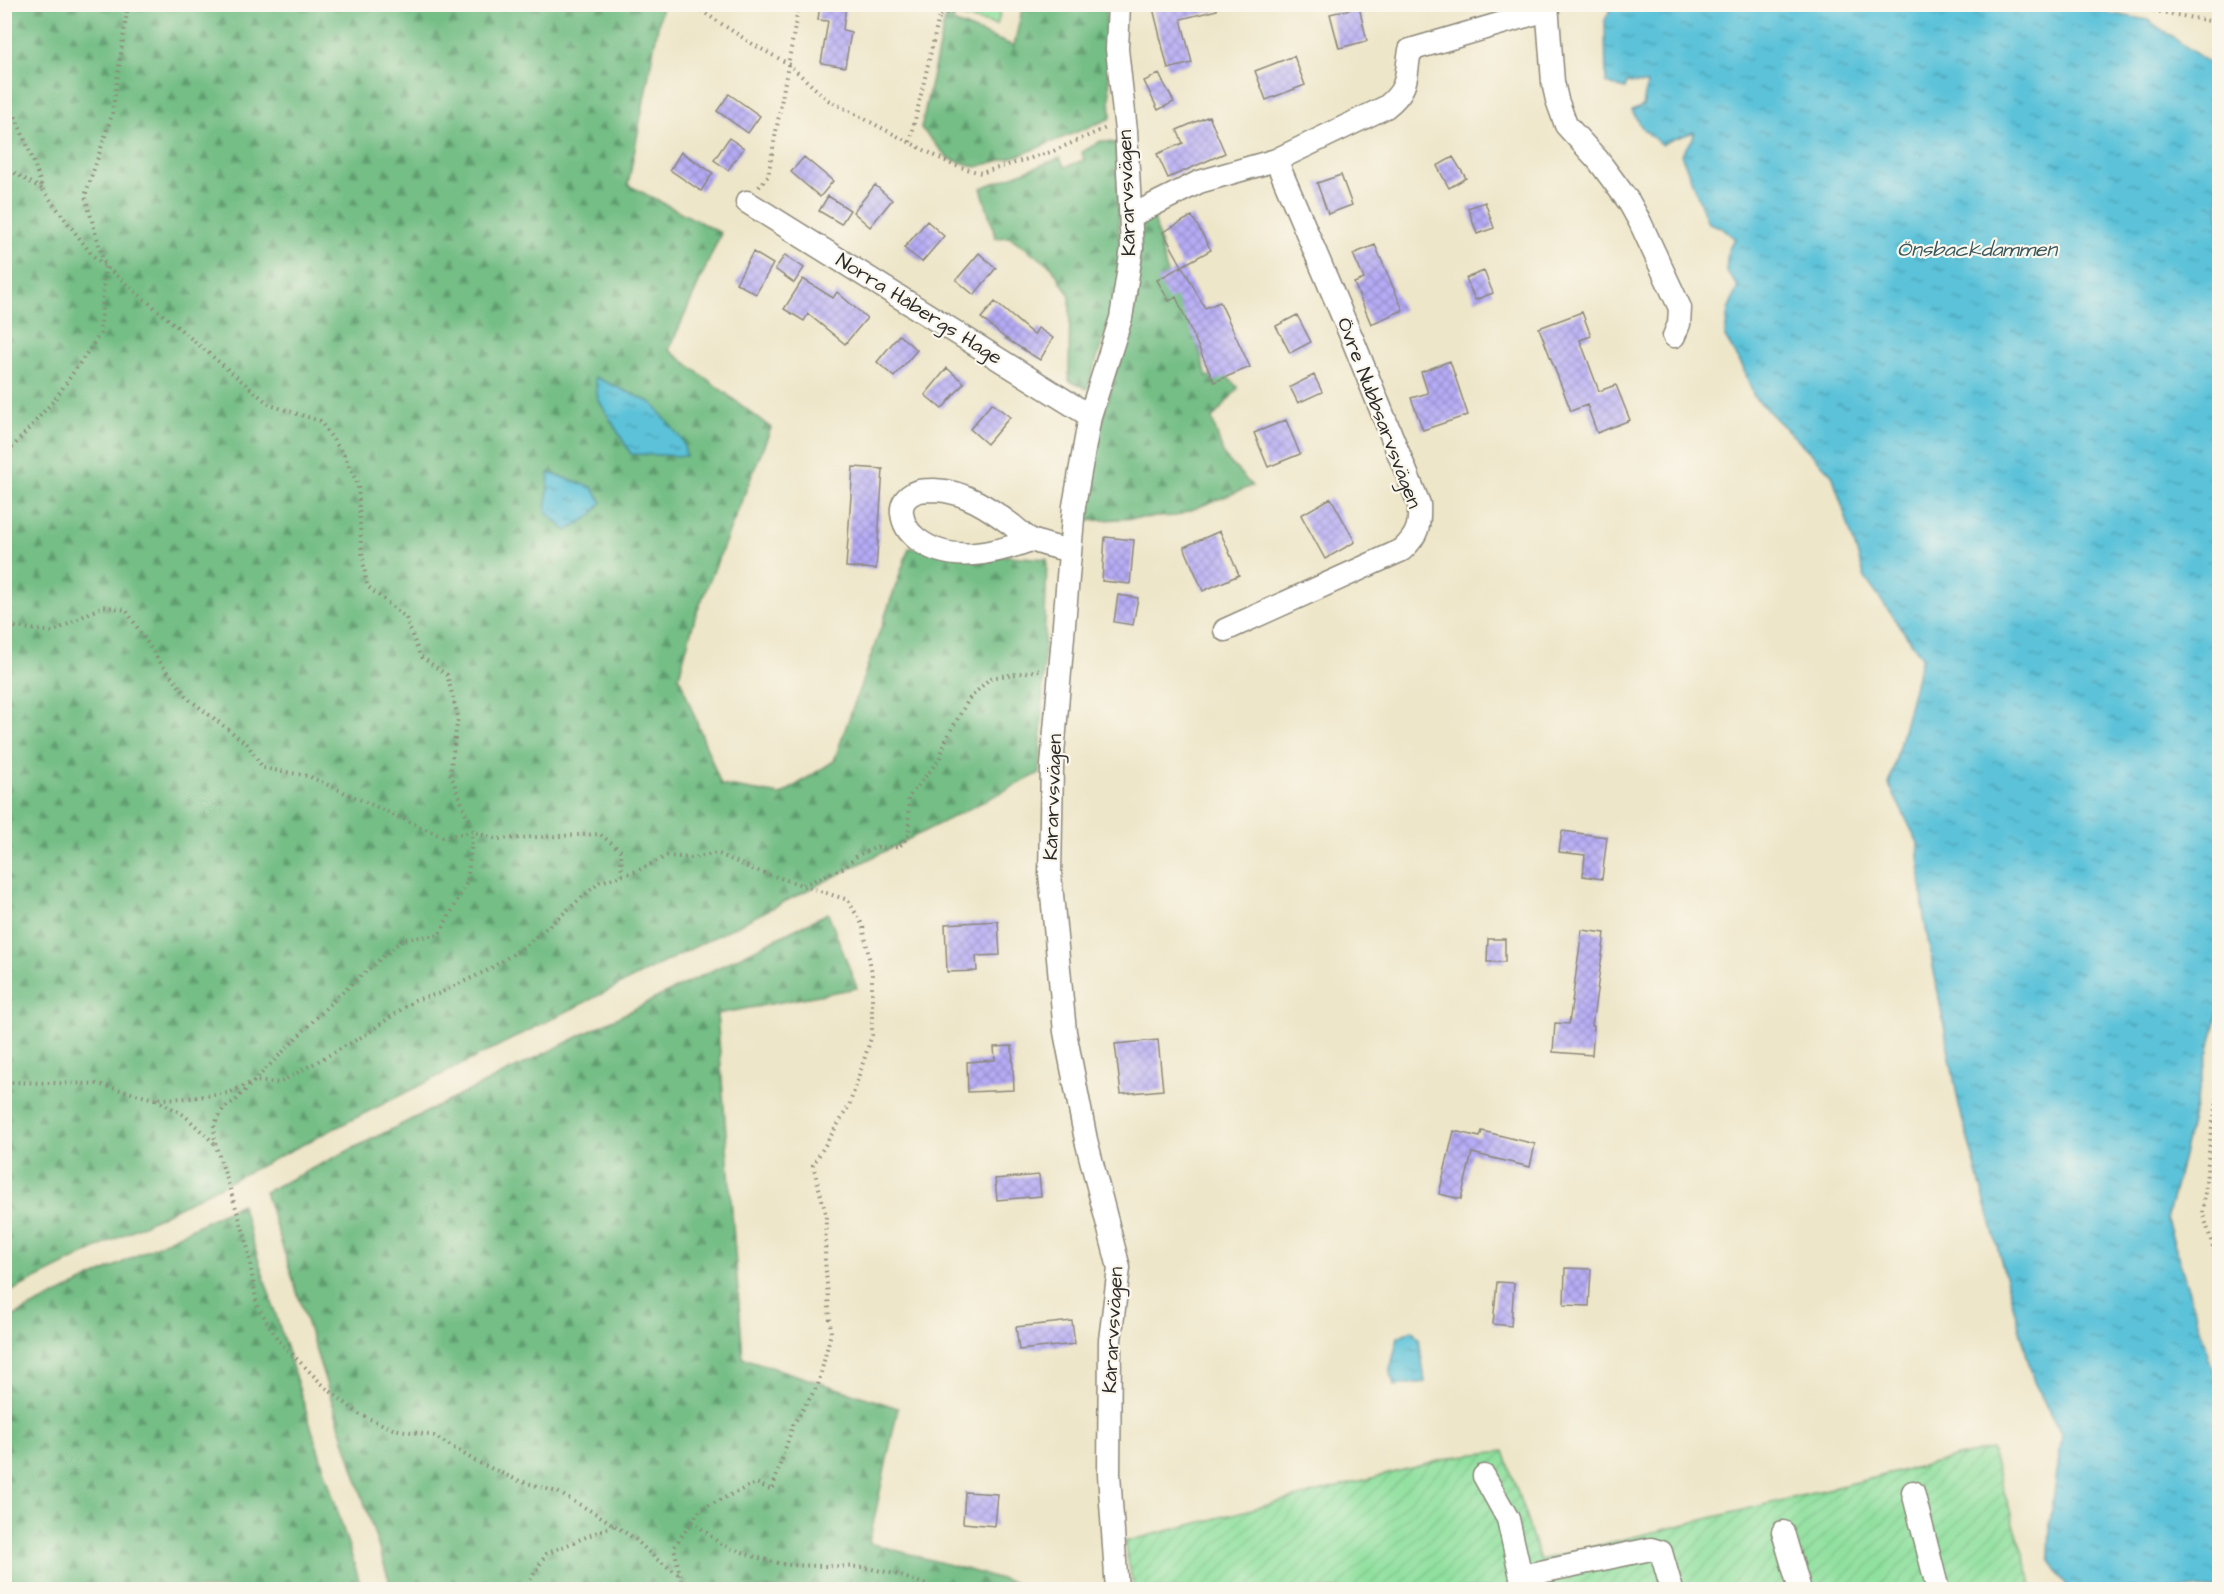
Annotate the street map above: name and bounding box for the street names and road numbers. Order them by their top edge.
street label: Kårarvsvägen [1111,129,1144,257]
street label: Norra Håbergs Hage [830,246,1008,372]
street label: Övre Nubbsarvsvägen [1329,314,1428,513]
street label: Kårarvsvägen [1037,733,1070,861]
street label: Kårarvsvägen [1096,1266,1131,1394]

